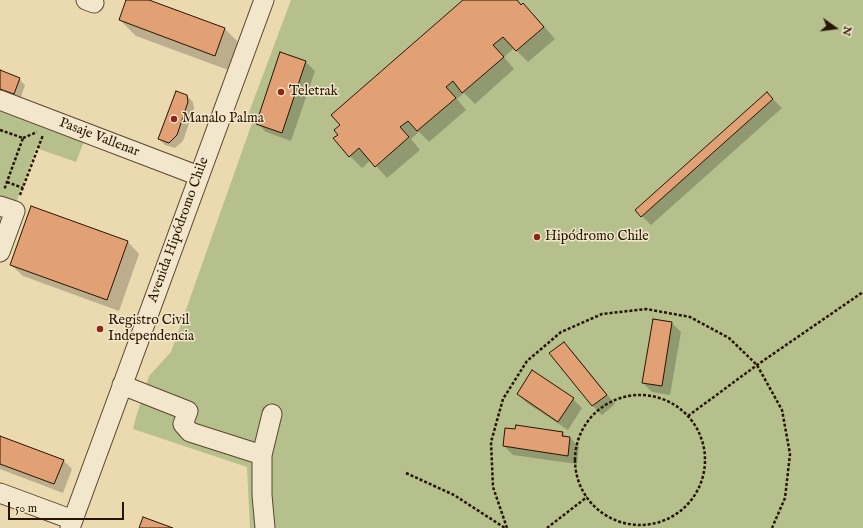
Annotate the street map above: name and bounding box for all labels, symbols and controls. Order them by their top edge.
north arrow [815,8,855,48]
text: N [839,25,855,37]
place label: Teletrak [289,84,338,100]
marker: Teletrak [276,87,286,97]
place label: Manalo Palma [182,111,264,127]
marker: Manalo Palma [169,114,179,124]
street label: Pasaje Vallenar [56,115,142,161]
street label: Avenida Hipódromo Chile [145,155,213,305]
place label: Hipódromo Chile [545,229,649,245]
marker: Hipódromo Chile [532,232,542,242]
place label: Registro Civil Independencia [108,313,194,346]
marker: Registro Civil Independencia [95,324,105,334]
scale bar [10,494,126,520]
text: 50 m [15,501,37,516]

